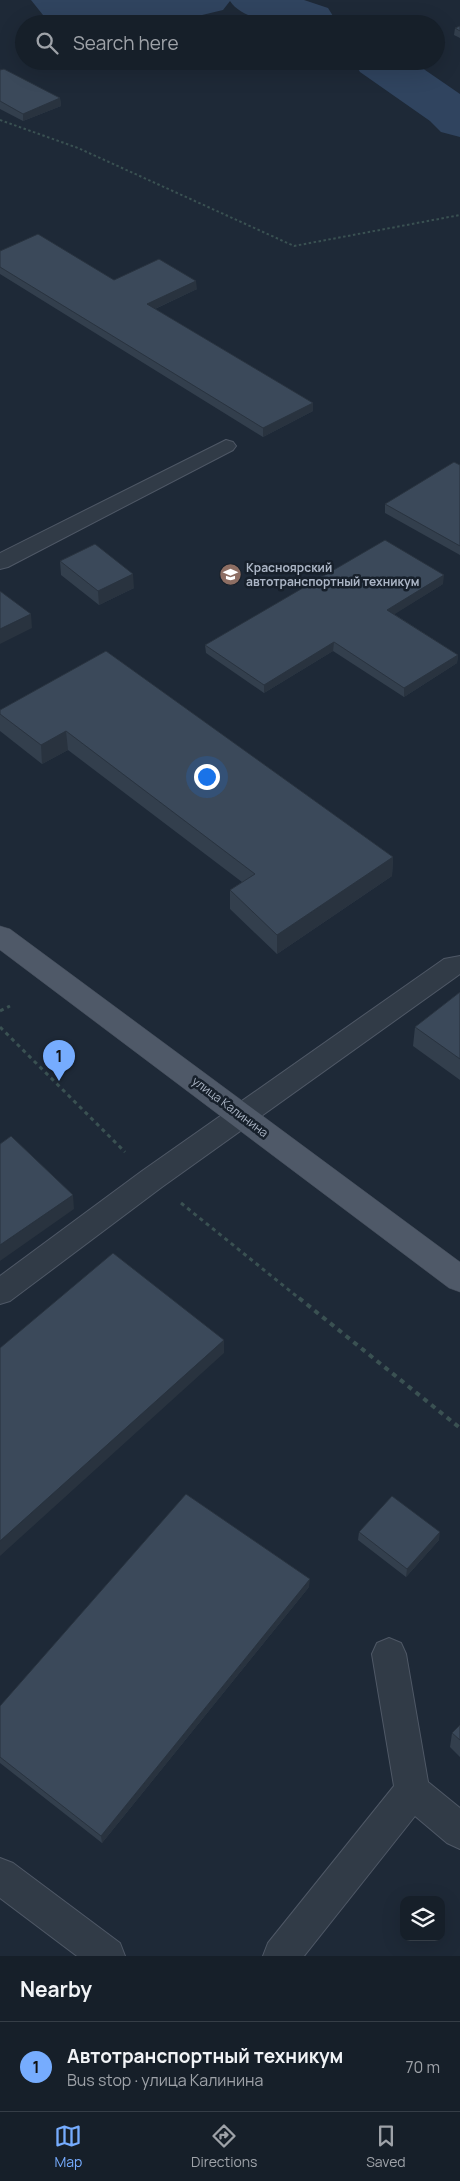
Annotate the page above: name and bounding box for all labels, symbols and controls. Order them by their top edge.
search box [15,15,445,70]
icon: search [33,29,61,57]
text: Search here [73,30,179,56]
place label: Красноярский автотранспортный техникум [246,559,419,590]
school or university icon: Красноярский автотранспортный техникум [218,563,242,587]
your location [194,764,220,790]
pin: 1 [43,1040,75,1081]
street label: улица Калинина [189,1072,272,1141]
map controls [400,1896,445,1941]
button: layers [400,1896,445,1941]
text: Nearby [20,1975,92,2003]
text: Автотранспортный техникум [67,2043,343,2069]
text: 1 [32,2056,40,2078]
text: 70 m [405,2056,440,2078]
text: Bus stop · улица Калинина [67,2069,263,2091]
tab: Map [54,2122,82,2171]
tab: Directions [191,2122,257,2171]
tab: Saved [366,2122,406,2171]

